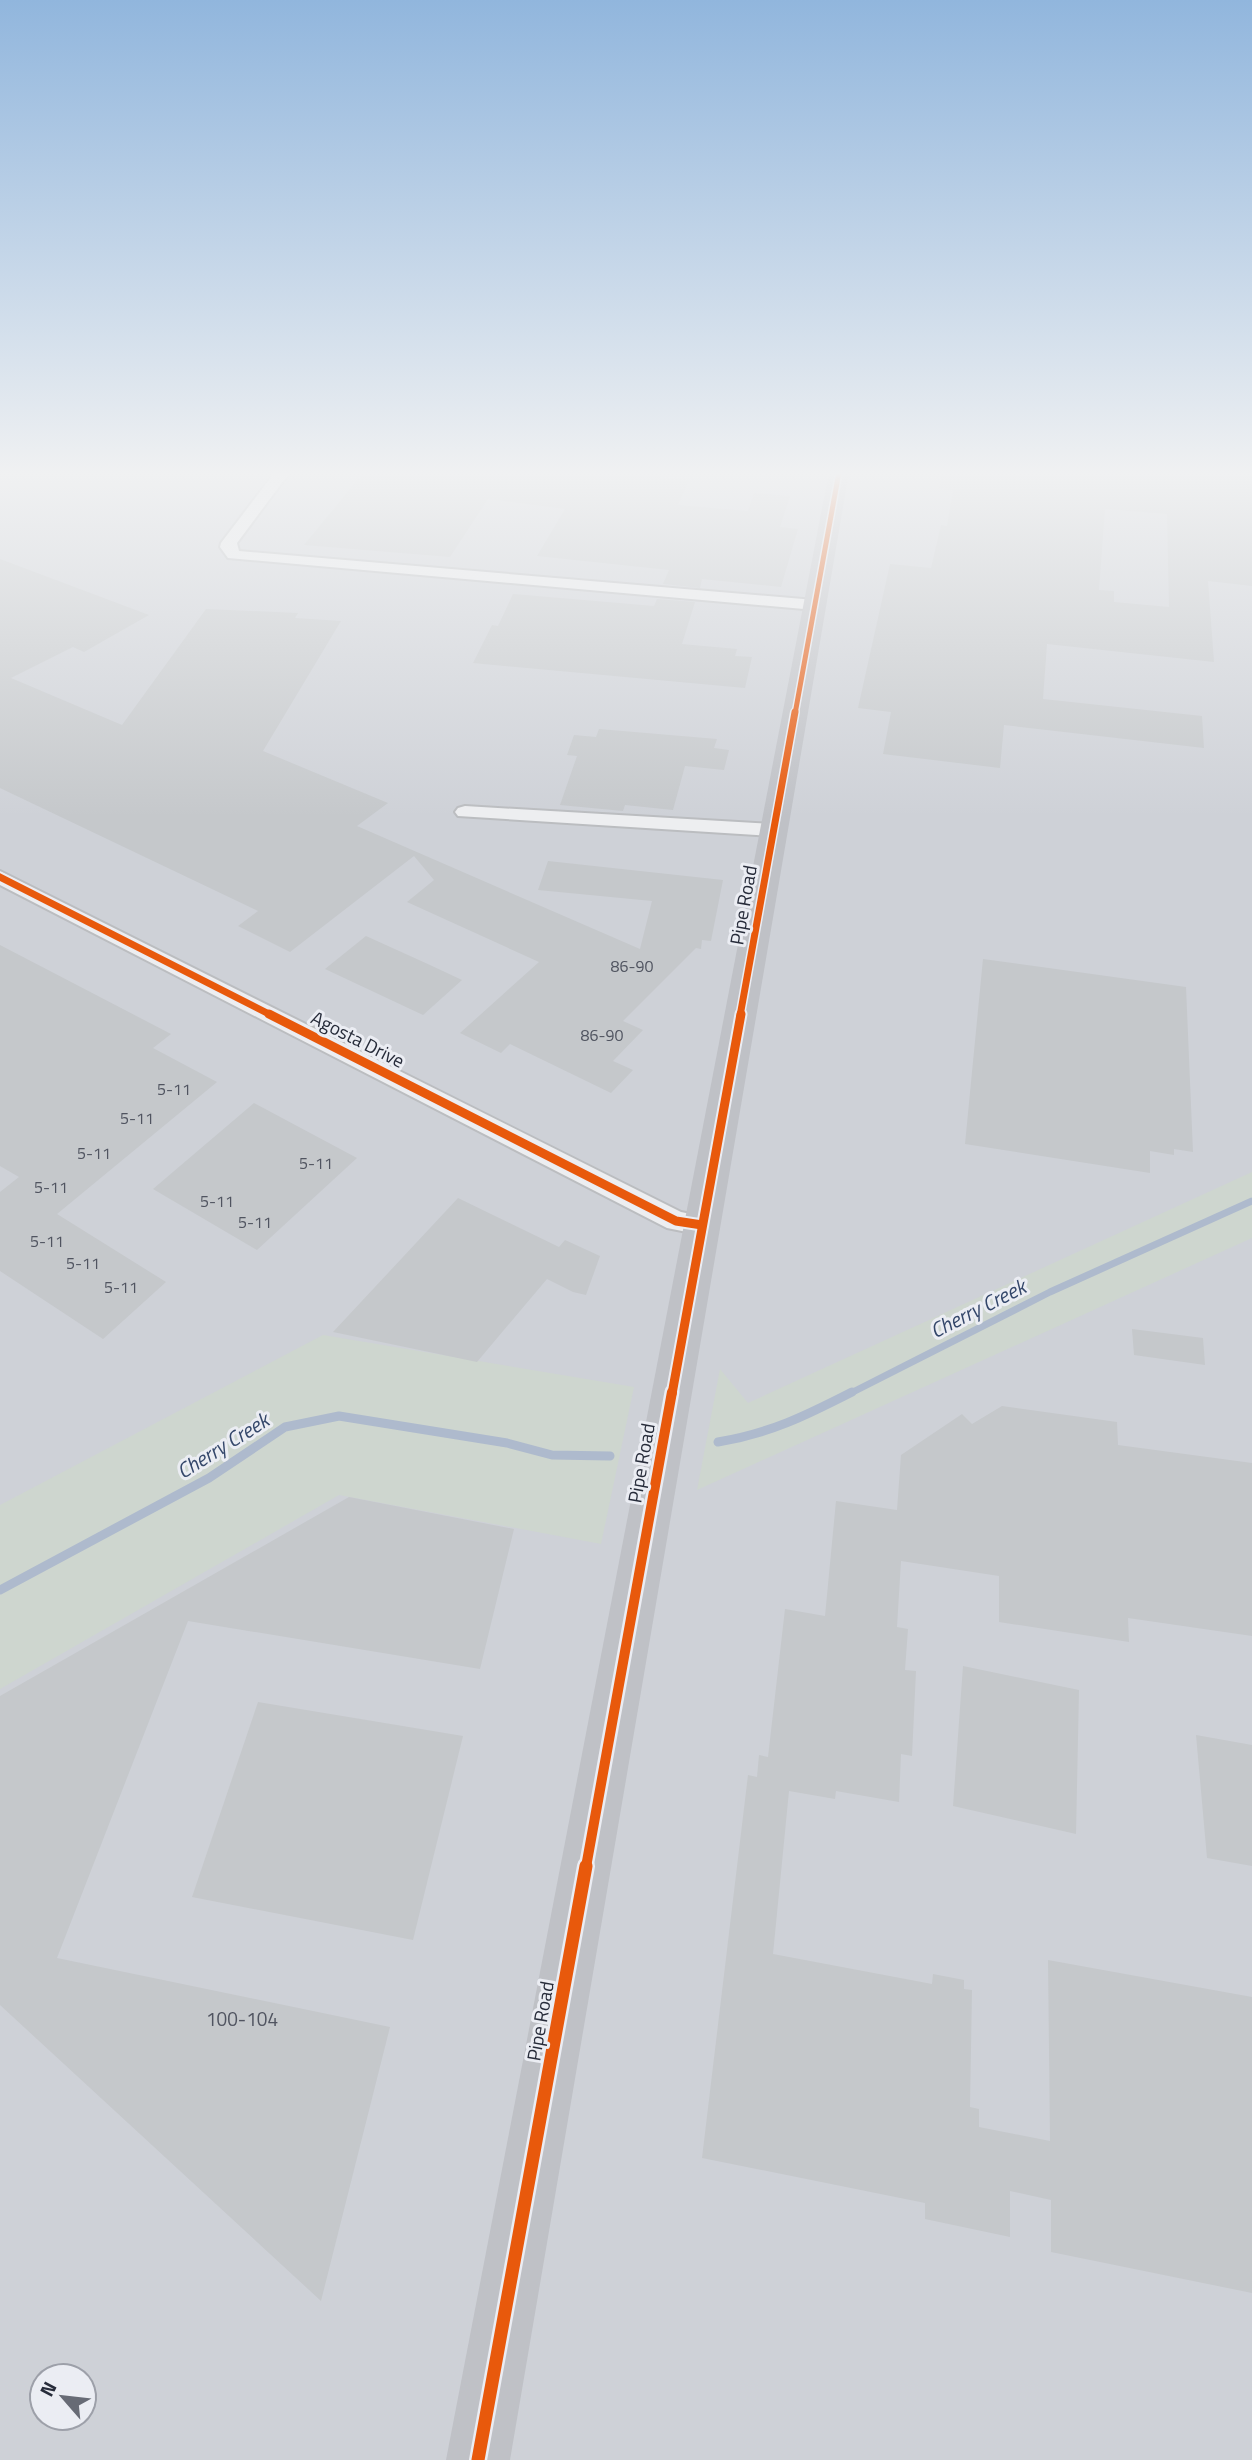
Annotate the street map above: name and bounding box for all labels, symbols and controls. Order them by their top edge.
street label: Pipe Road [721,863,764,947]
house number: 86-90 [611,954,653,978]
street label: Agosta Drive [306,1003,410,1075]
house number: 86-90 [581,1023,623,1047]
house number: 5-11 [157,1077,191,1101]
house number: 5-11 [120,1106,154,1130]
house number: 5-11 [77,1141,111,1165]
house number: 5-11 [299,1151,333,1175]
house number: 5-11 [34,1175,68,1199]
house number: 5-11 [200,1189,234,1213]
house number: 5-11 [238,1210,272,1234]
house number: 5-11 [30,1229,64,1253]
house number: 5-11 [66,1251,100,1275]
water label: Cherry Creek [924,1269,1033,1346]
house number: 5-11 [104,1275,138,1299]
water label: Cherry Creek [170,1403,277,1486]
street label: Pipe Road [619,1421,662,1505]
street label: Pipe Road [518,1979,561,2063]
house number: 100-104 [206,2004,278,2033]
north arrow [28,2362,98,2432]
text: N [32,2376,63,2401]

